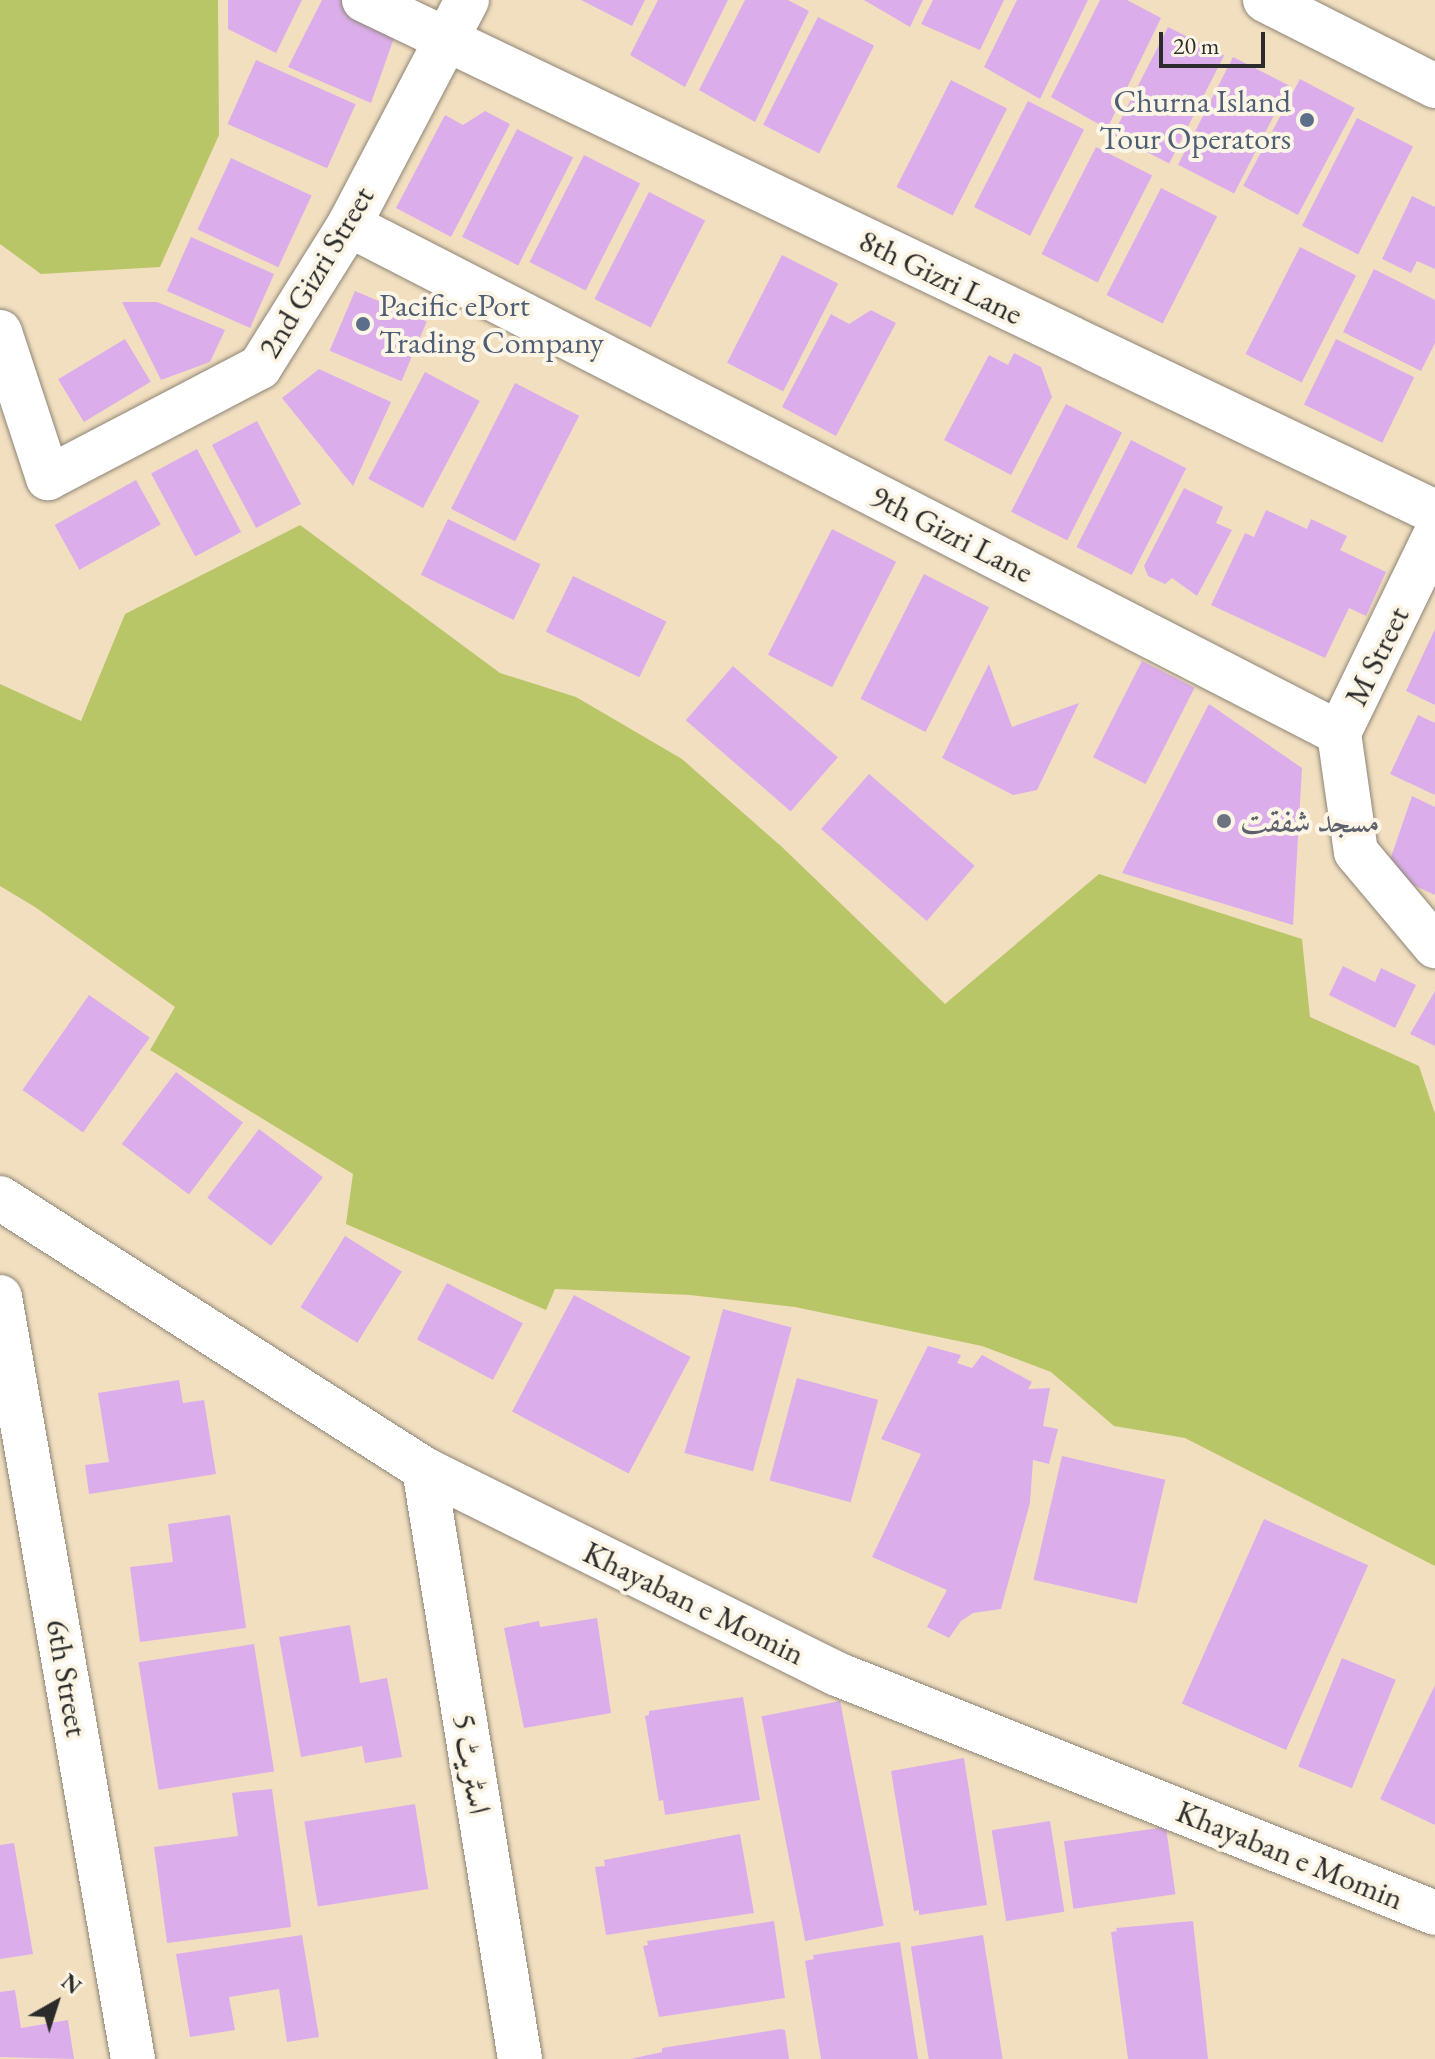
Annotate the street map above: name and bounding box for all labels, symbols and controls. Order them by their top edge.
scale bar [1163,16,1269,66]
text: 20 m [1173,30,1220,61]
place label: Churna Island Tour Operators [1099,83,1291,158]
marker: Churna Island Tour Operators [1298,111,1316,129]
street label: 2nd Gizri Street [250,179,382,365]
street label: 8th Gizri Lane [853,221,1029,333]
place label: Pacific ePort Trading Company [379,287,604,362]
marker: Pacific ePort Trading Company [354,315,372,333]
street label: 9th Gizri Lane [864,477,1040,591]
street label: M Street [1337,600,1417,712]
place label: مسجد شفقت [1240,802,1380,840]
marker: مسجد شفقت [1215,812,1233,830]
street label: Khayaban e Momin [577,1533,811,1673]
street label: 6th Street [38,1616,96,1740]
street label: اسٹریٹ 5 [445,1711,499,1817]
street label: Khayaban e Momin [1171,1792,1409,1918]
north arrow [16,1963,96,2043]
text: N [55,1967,87,2001]

